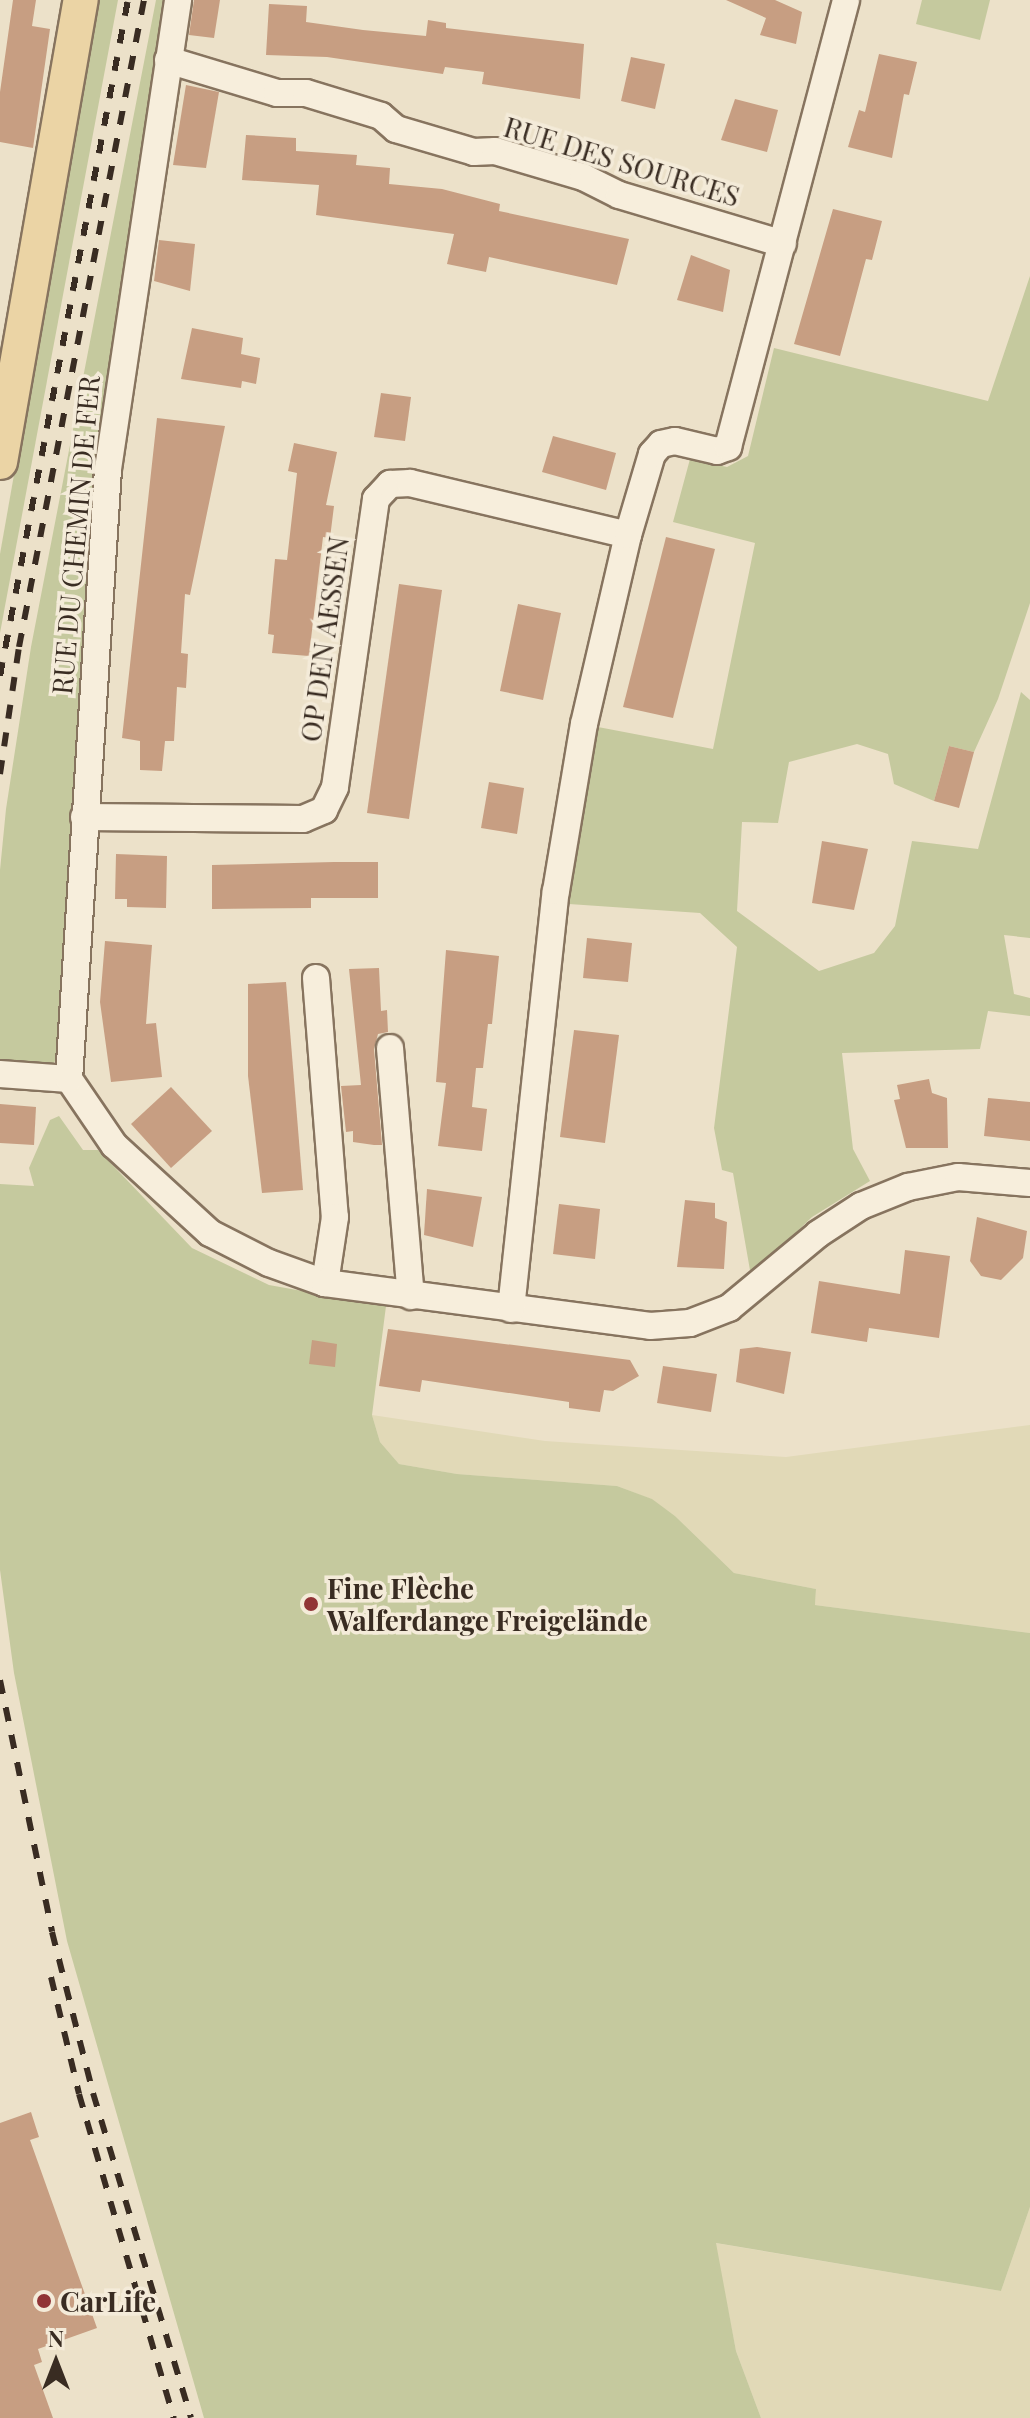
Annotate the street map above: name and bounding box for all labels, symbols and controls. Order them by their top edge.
street label: RUE DES SOURCES [500,109,744,213]
street label: RUE DU CHEMIN DE FER [44,374,106,696]
street label: OP DEN AESSEN [293,533,355,745]
place label: Fine Flèche Walferdange Freigelände [327,1571,648,1637]
marker: Fine Flèche Walferdange Freigelände [302,1595,320,1613]
place label: CarLife [60,2284,156,2318]
marker: CarLife [35,2292,53,2310]
north arrow [16,2322,96,2402]
text: N [48,2323,64,2353]

